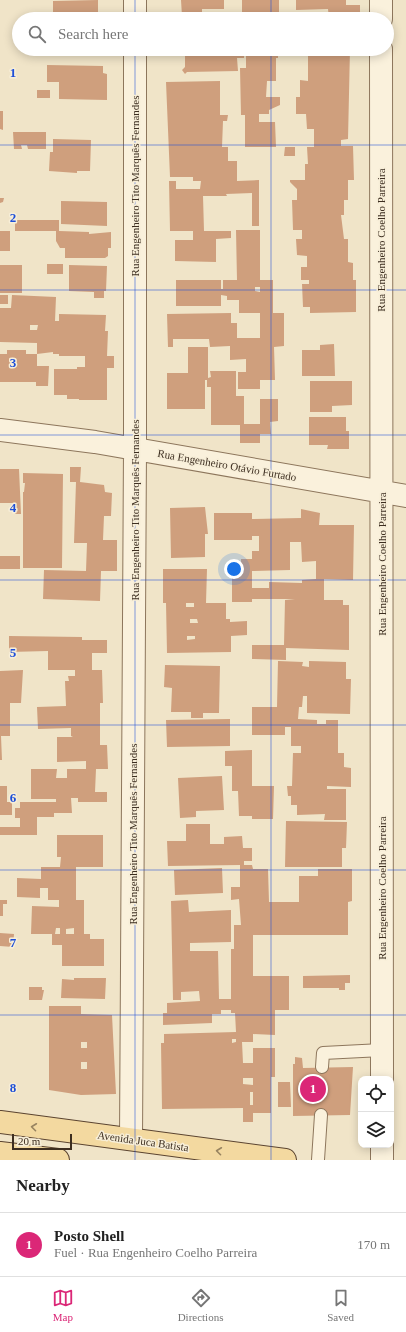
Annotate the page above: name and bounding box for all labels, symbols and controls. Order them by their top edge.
search box [12,12,394,56]
icon: search [26,23,48,45]
text: Search here [58,26,128,42]
text: 1 [10,65,16,80]
street label: Rua Engenheiro Tito Marquês Fernandes [129,96,141,276]
street label: Rua Engenheiro Coelho Parreira [375,168,387,312]
text: 2 [10,210,16,225]
text: 3 [10,355,17,370]
street label: Rua Engenheiro Tito Marquês Fernandes [129,420,141,600]
street label: Rua Engenheiro Otávio Furtado [157,447,298,483]
street label: Rua Engenheiro Coelho Parreira [376,492,388,636]
text: 4 [10,500,17,515]
your location [224,559,244,579]
text: 5 [10,645,17,660]
street label: Rua Engenheiro Tito Marquês Fernandes [127,744,139,924]
text: 6 [10,790,17,805]
street label: Rua Engenheiro Coelho Parreira [376,816,388,960]
text: 7 [10,935,17,950]
pin: 1 [300,1074,326,1104]
map controls [358,1076,394,1148]
button: locate [358,1076,394,1112]
text: 8 [10,1080,17,1095]
button: layers [358,1112,394,1148]
one-way arrow [31,1123,37,1132]
street label: Avenida Juca Batista [97,1129,190,1153]
scale bar [12,1132,72,1151]
text: 20 m [18,1135,40,1147]
one-way arrow [216,1147,222,1156]
text: Nearby [16,1176,70,1195]
text: Posto Shell [54,1228,124,1244]
text: 1 [26,1237,32,1252]
text: 170 m [357,1237,390,1252]
text: Fuel · Rua Engenheiro Coelho Parreira [54,1245,257,1260]
tab: Map [52,1287,74,1323]
tab: Directions [178,1287,223,1323]
tab: Saved [327,1287,354,1323]

